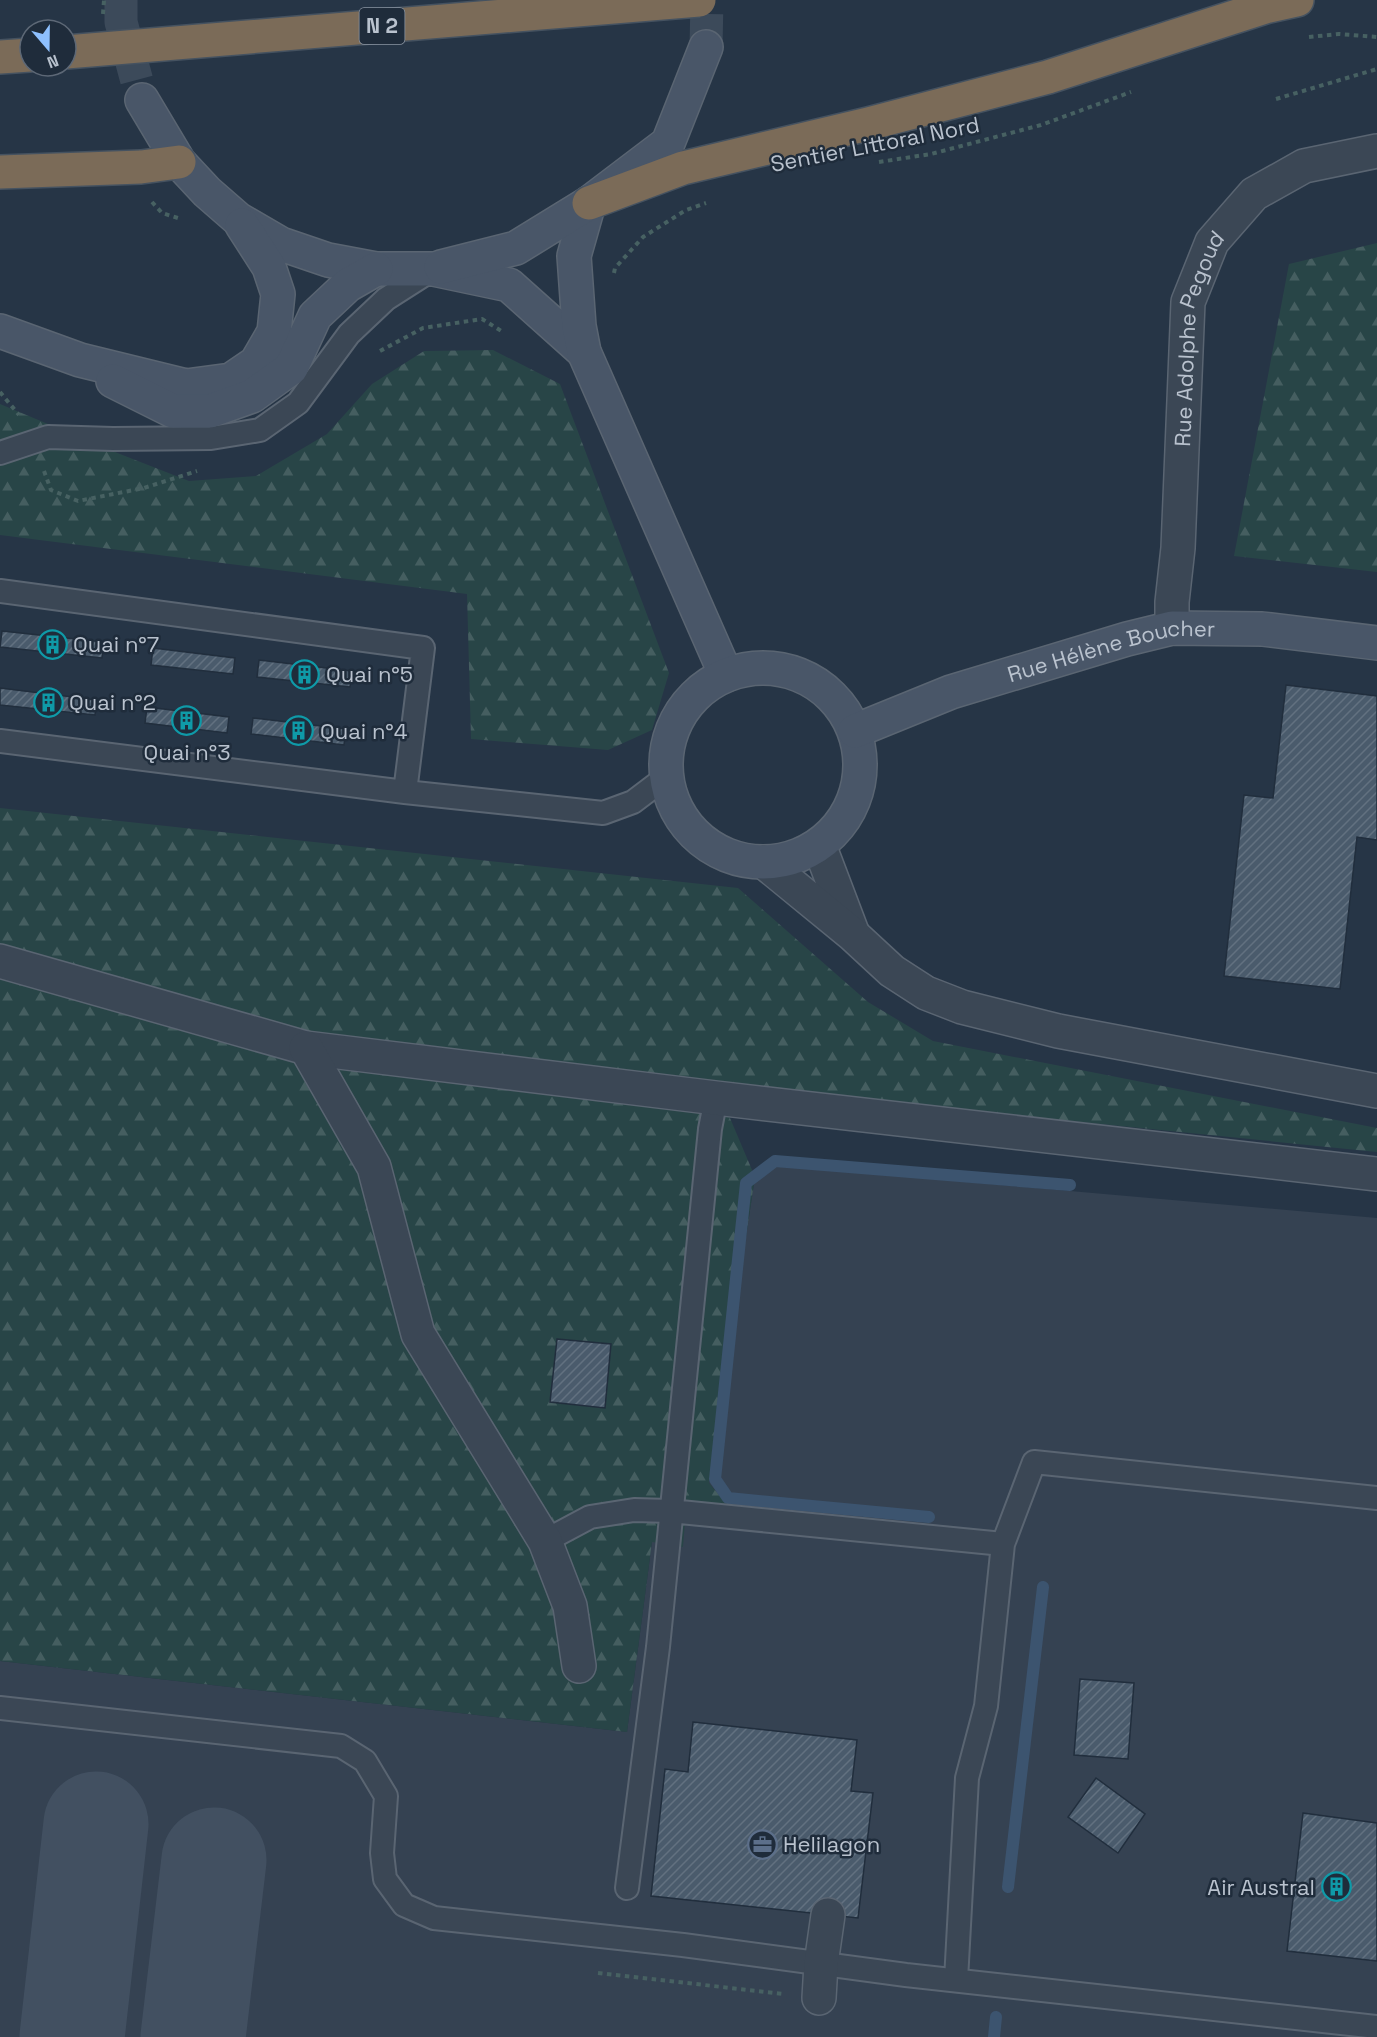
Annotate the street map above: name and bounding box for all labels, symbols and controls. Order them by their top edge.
road number: N 2 [360,8,404,44]
north arrow [18,18,78,78]
text: N [44,50,62,73]
street label: Sentier Littoral Nord [768,110,982,178]
street label: Rue Adolphe Pegoud [1168,224,1230,447]
street label: Rue Hélène Boucher [1004,614,1215,688]
building icon: Quai n°7 [36,628,68,660]
place label: Quai n°7 [73,630,159,658]
building icon: Quai n°5 [289,658,321,690]
place label: Quai n°5 [326,660,413,688]
building icon: Quai n°2 [32,686,64,718]
place label: Quai n°2 [69,688,156,716]
building icon: Quai n°3 [171,704,203,736]
building icon: Quai n°4 [283,715,315,747]
place label: Quai n°4 [320,717,408,745]
place label: Quai n°3 [143,738,231,766]
office icon: Helilagon [746,1828,778,1860]
place label: Helilagon [783,1830,880,1858]
building icon: Air Austral [1320,1871,1352,1903]
place label: Air Austral [1207,1873,1315,1901]

